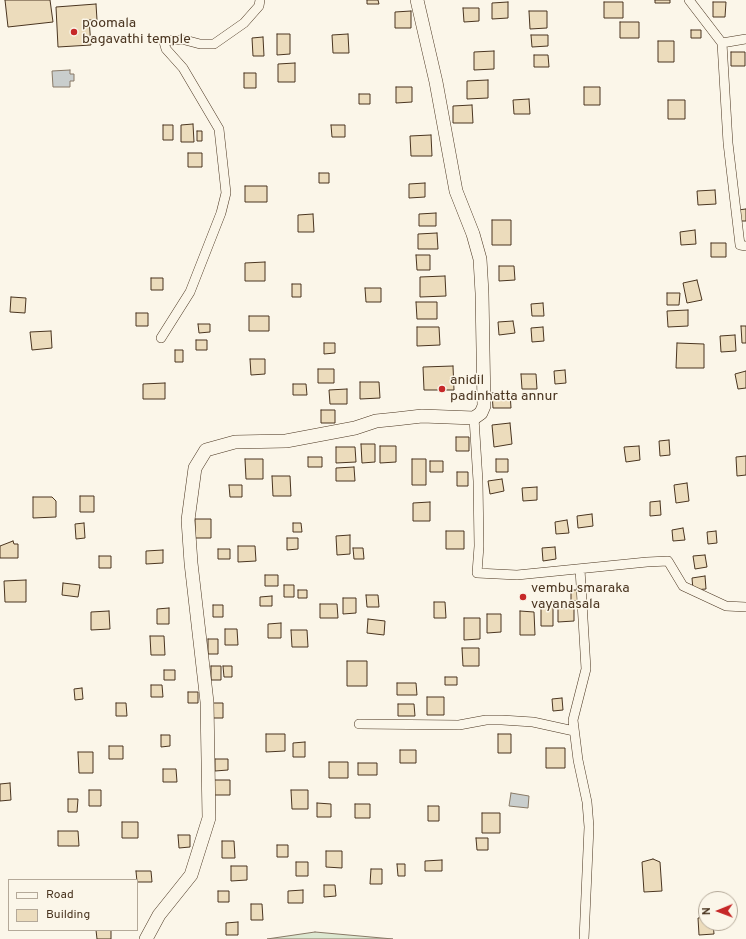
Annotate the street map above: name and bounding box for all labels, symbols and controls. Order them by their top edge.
place label: poomala bagavathi temple [82,16,191,48]
marker: poomala bagavathi temple [69,27,79,37]
place label: anidil padinhatta annur [450,373,558,406]
marker: anidil padinhatta annur [437,384,447,394]
place label: vembu smaraka vayanasala [531,581,630,614]
marker: vembu smaraka vayanasala [518,592,528,602]
legend [8,879,138,931]
text: Road [46,887,74,903]
north arrow [698,891,738,931]
text: Building [46,907,90,923]
text: N [700,907,714,915]

